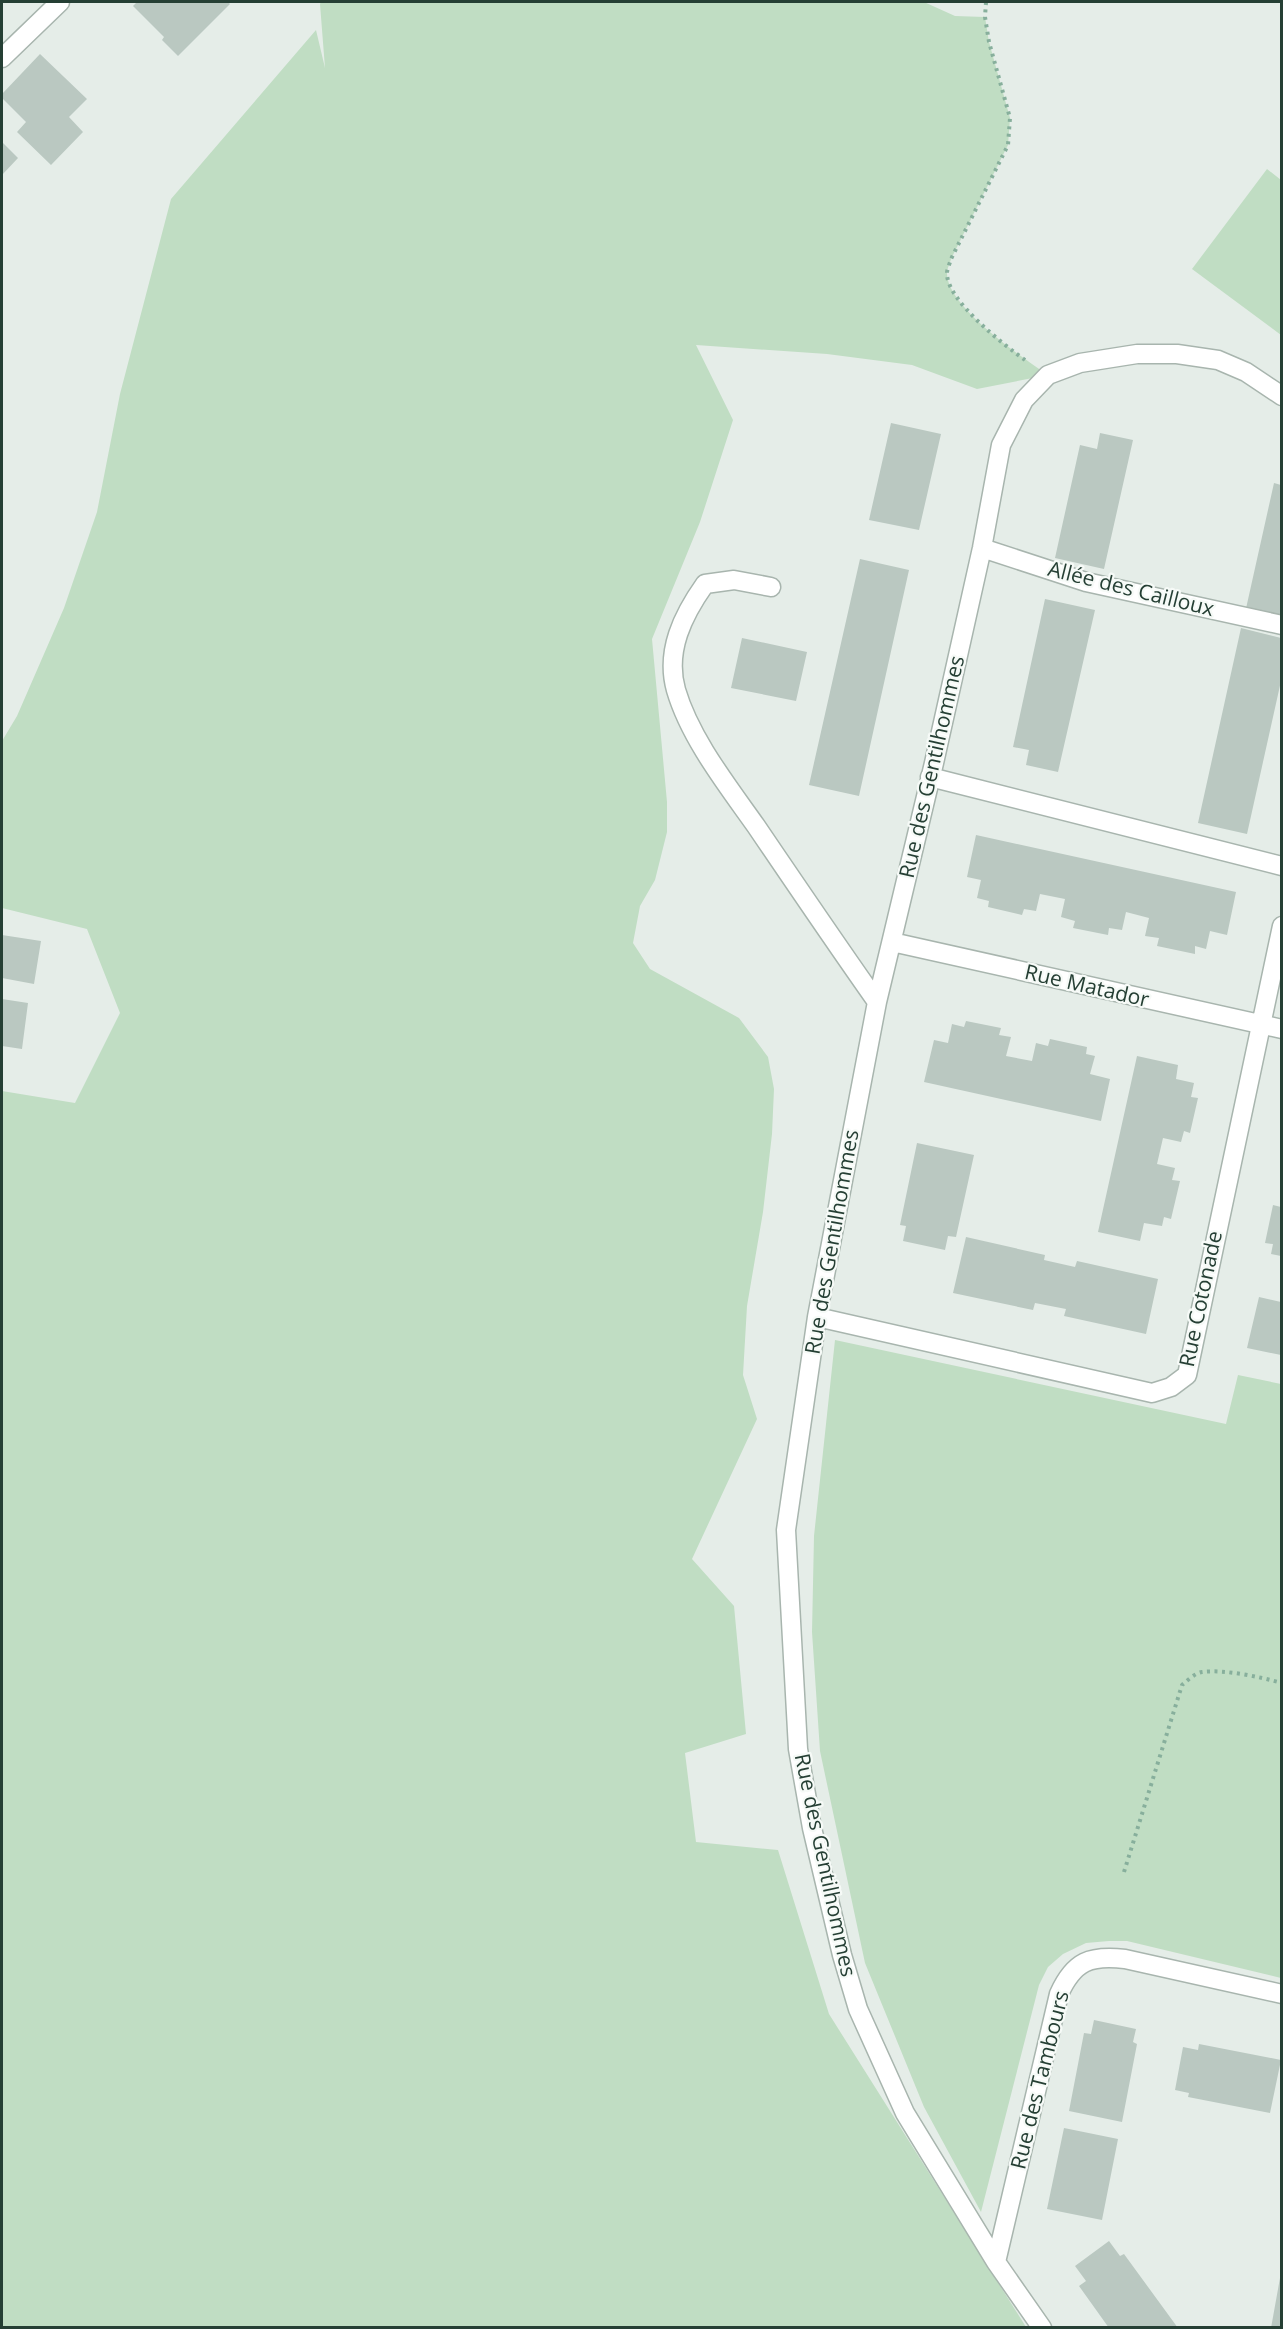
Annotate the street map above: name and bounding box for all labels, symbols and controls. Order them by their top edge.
street label: Allée des Cailloux [1045,554,1217,622]
street label: Rue des Gentilhommes [892,653,970,881]
street label: Rue Matador [1022,957,1153,1013]
street label: Rue des Gentilhommes [797,1127,865,1356]
street label: Rue Cotonade [1172,1228,1228,1369]
street label: Rue des Gentilhommes [789,1751,863,1979]
street label: Rue des Tambours [1003,1988,1075,2172]

